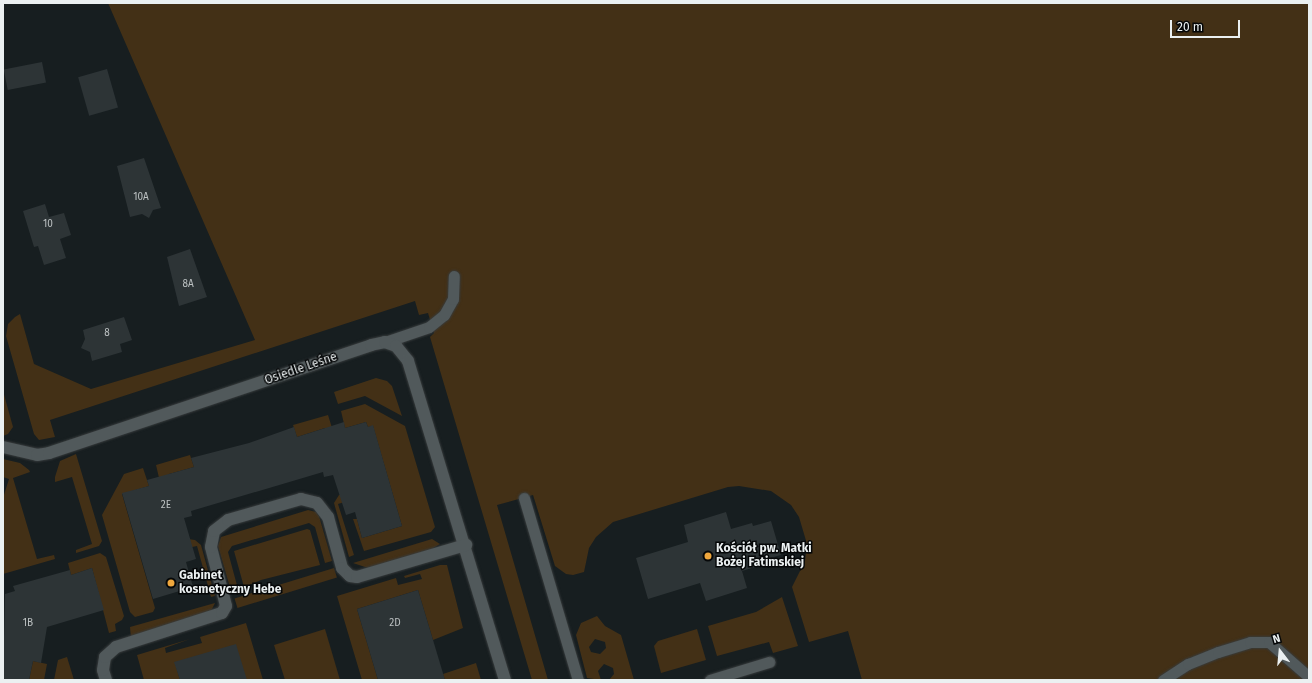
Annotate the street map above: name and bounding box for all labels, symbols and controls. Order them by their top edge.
scale bar [1172,12,1242,38]
text: 20 m [1177,20,1203,34]
house number: 10A [133,192,149,204]
house number: 10 [43,219,53,231]
house number: 8A [182,279,194,291]
house number: 8 [104,328,110,340]
street label: Osiedle Leśne [263,350,339,388]
house number: 2E [161,500,171,512]
place label: Kościół pw. Matki Bożej Fatimskiej [716,542,812,570]
marker: Kościół pw. Matki Bożej Fatimskiej [703,551,713,561]
place label: Gabinet kosmetyczny Hebe [179,569,281,597]
marker: Gabinet kosmetyczny Hebe [166,578,176,588]
house number: 1B [23,618,33,630]
house number: 2D [389,618,401,630]
north arrow [1260,631,1300,671]
text: N [1271,632,1282,646]

